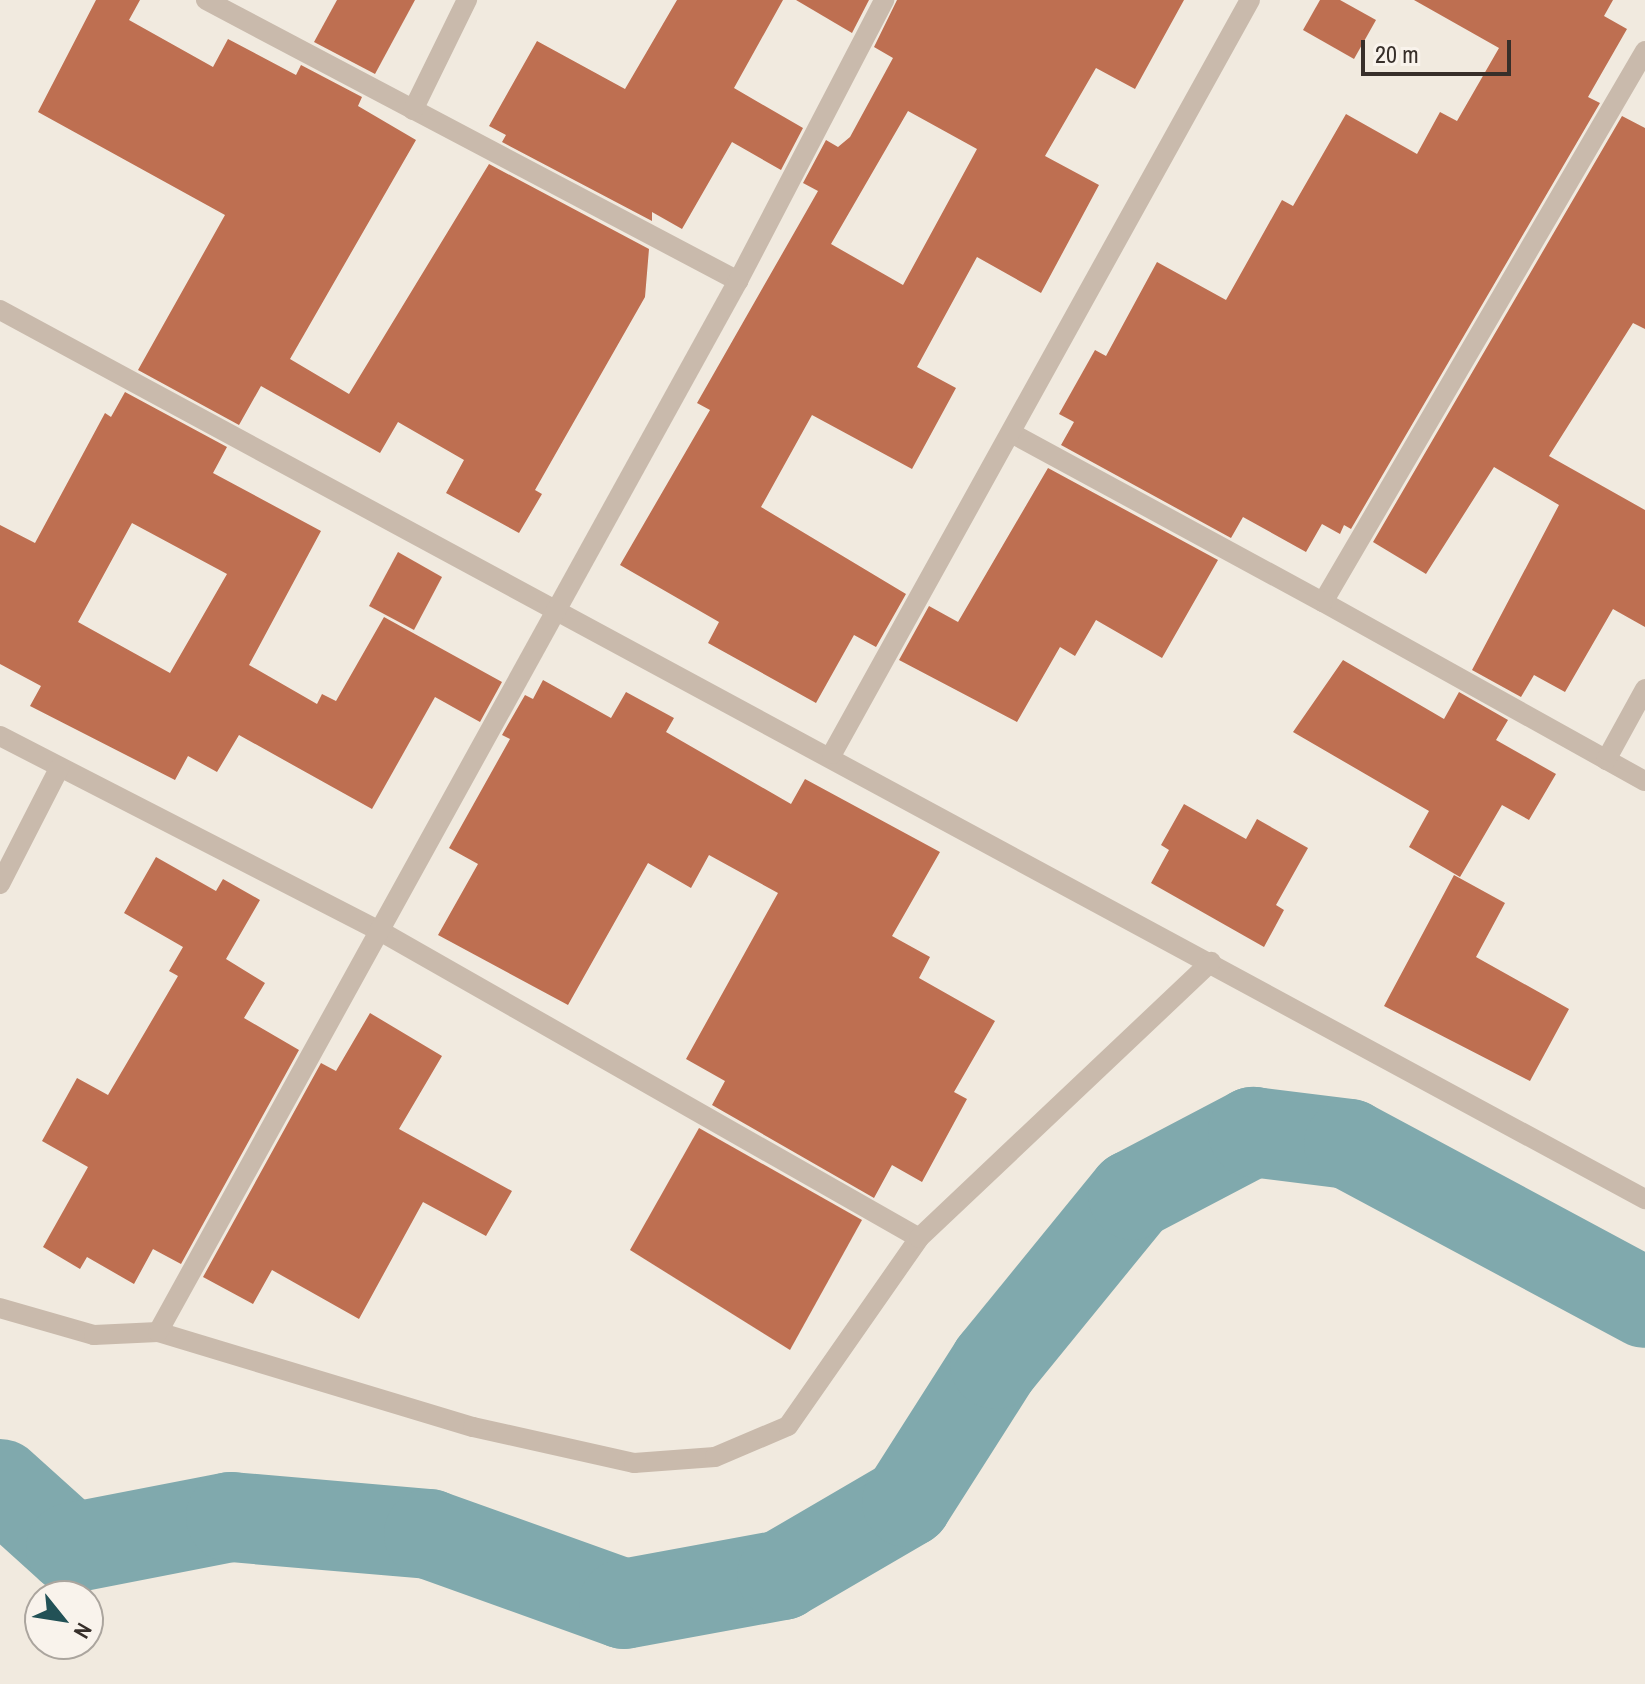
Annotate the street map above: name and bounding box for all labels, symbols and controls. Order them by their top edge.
scale bar [1365,24,1515,74]
text: 20 m [1375,38,1419,70]
north arrow [24,1580,104,1660]
text: N [67,1618,99,1644]

